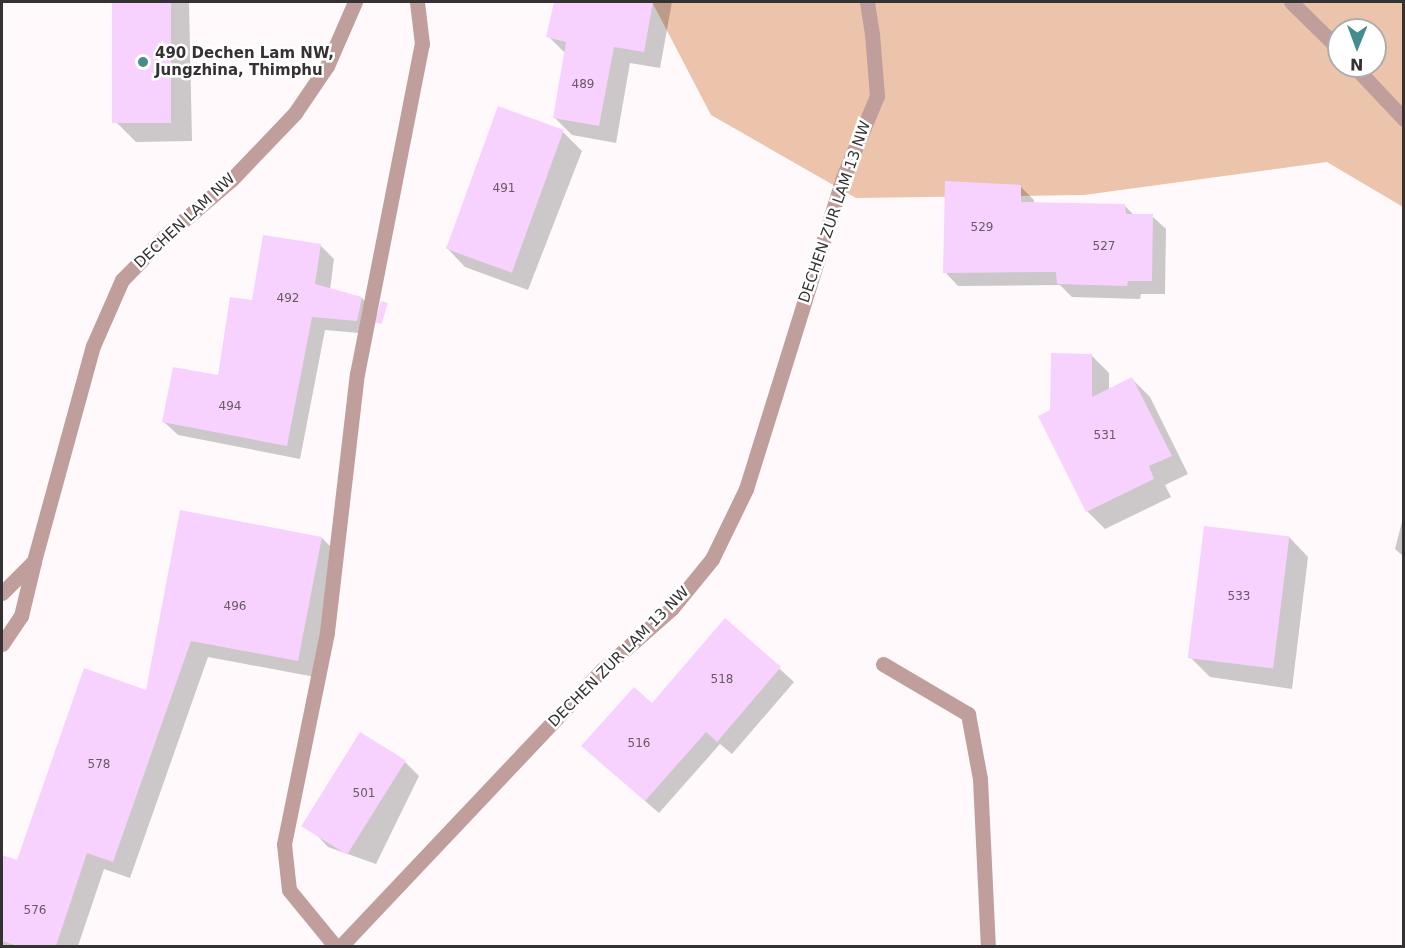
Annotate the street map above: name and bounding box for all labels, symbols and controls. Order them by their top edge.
north arrow [1327,18,1387,78]
place label: 490 Dechen Lam NW, Jungzhina, Thimphu [155,44,334,79]
marker: 490 Dechen Lam NW, Jungzhina, Thimphu [136,55,150,69]
text: N [1350,55,1364,74]
house number: 489 [572,78,594,92]
street label: DECHEN ZUR LAM 13 NW [795,119,875,305]
street label: DECHEN LAM NW [131,170,239,272]
house number: 491 [493,182,515,196]
house number: 529 [971,221,993,235]
house number: 527 [1093,240,1115,254]
house number: 492 [277,292,299,306]
house number: 494 [219,400,241,414]
house number: 531 [1094,429,1116,443]
street label: DECHEN ZUR LAM 13 NW [545,583,693,731]
house number: 533 [1228,590,1250,604]
house number: 496 [224,600,246,614]
house number: 518 [711,673,733,687]
house number: 516 [628,737,650,751]
house number: 578 [88,758,110,772]
house number: 501 [353,787,375,801]
house number: 576 [24,904,46,918]

